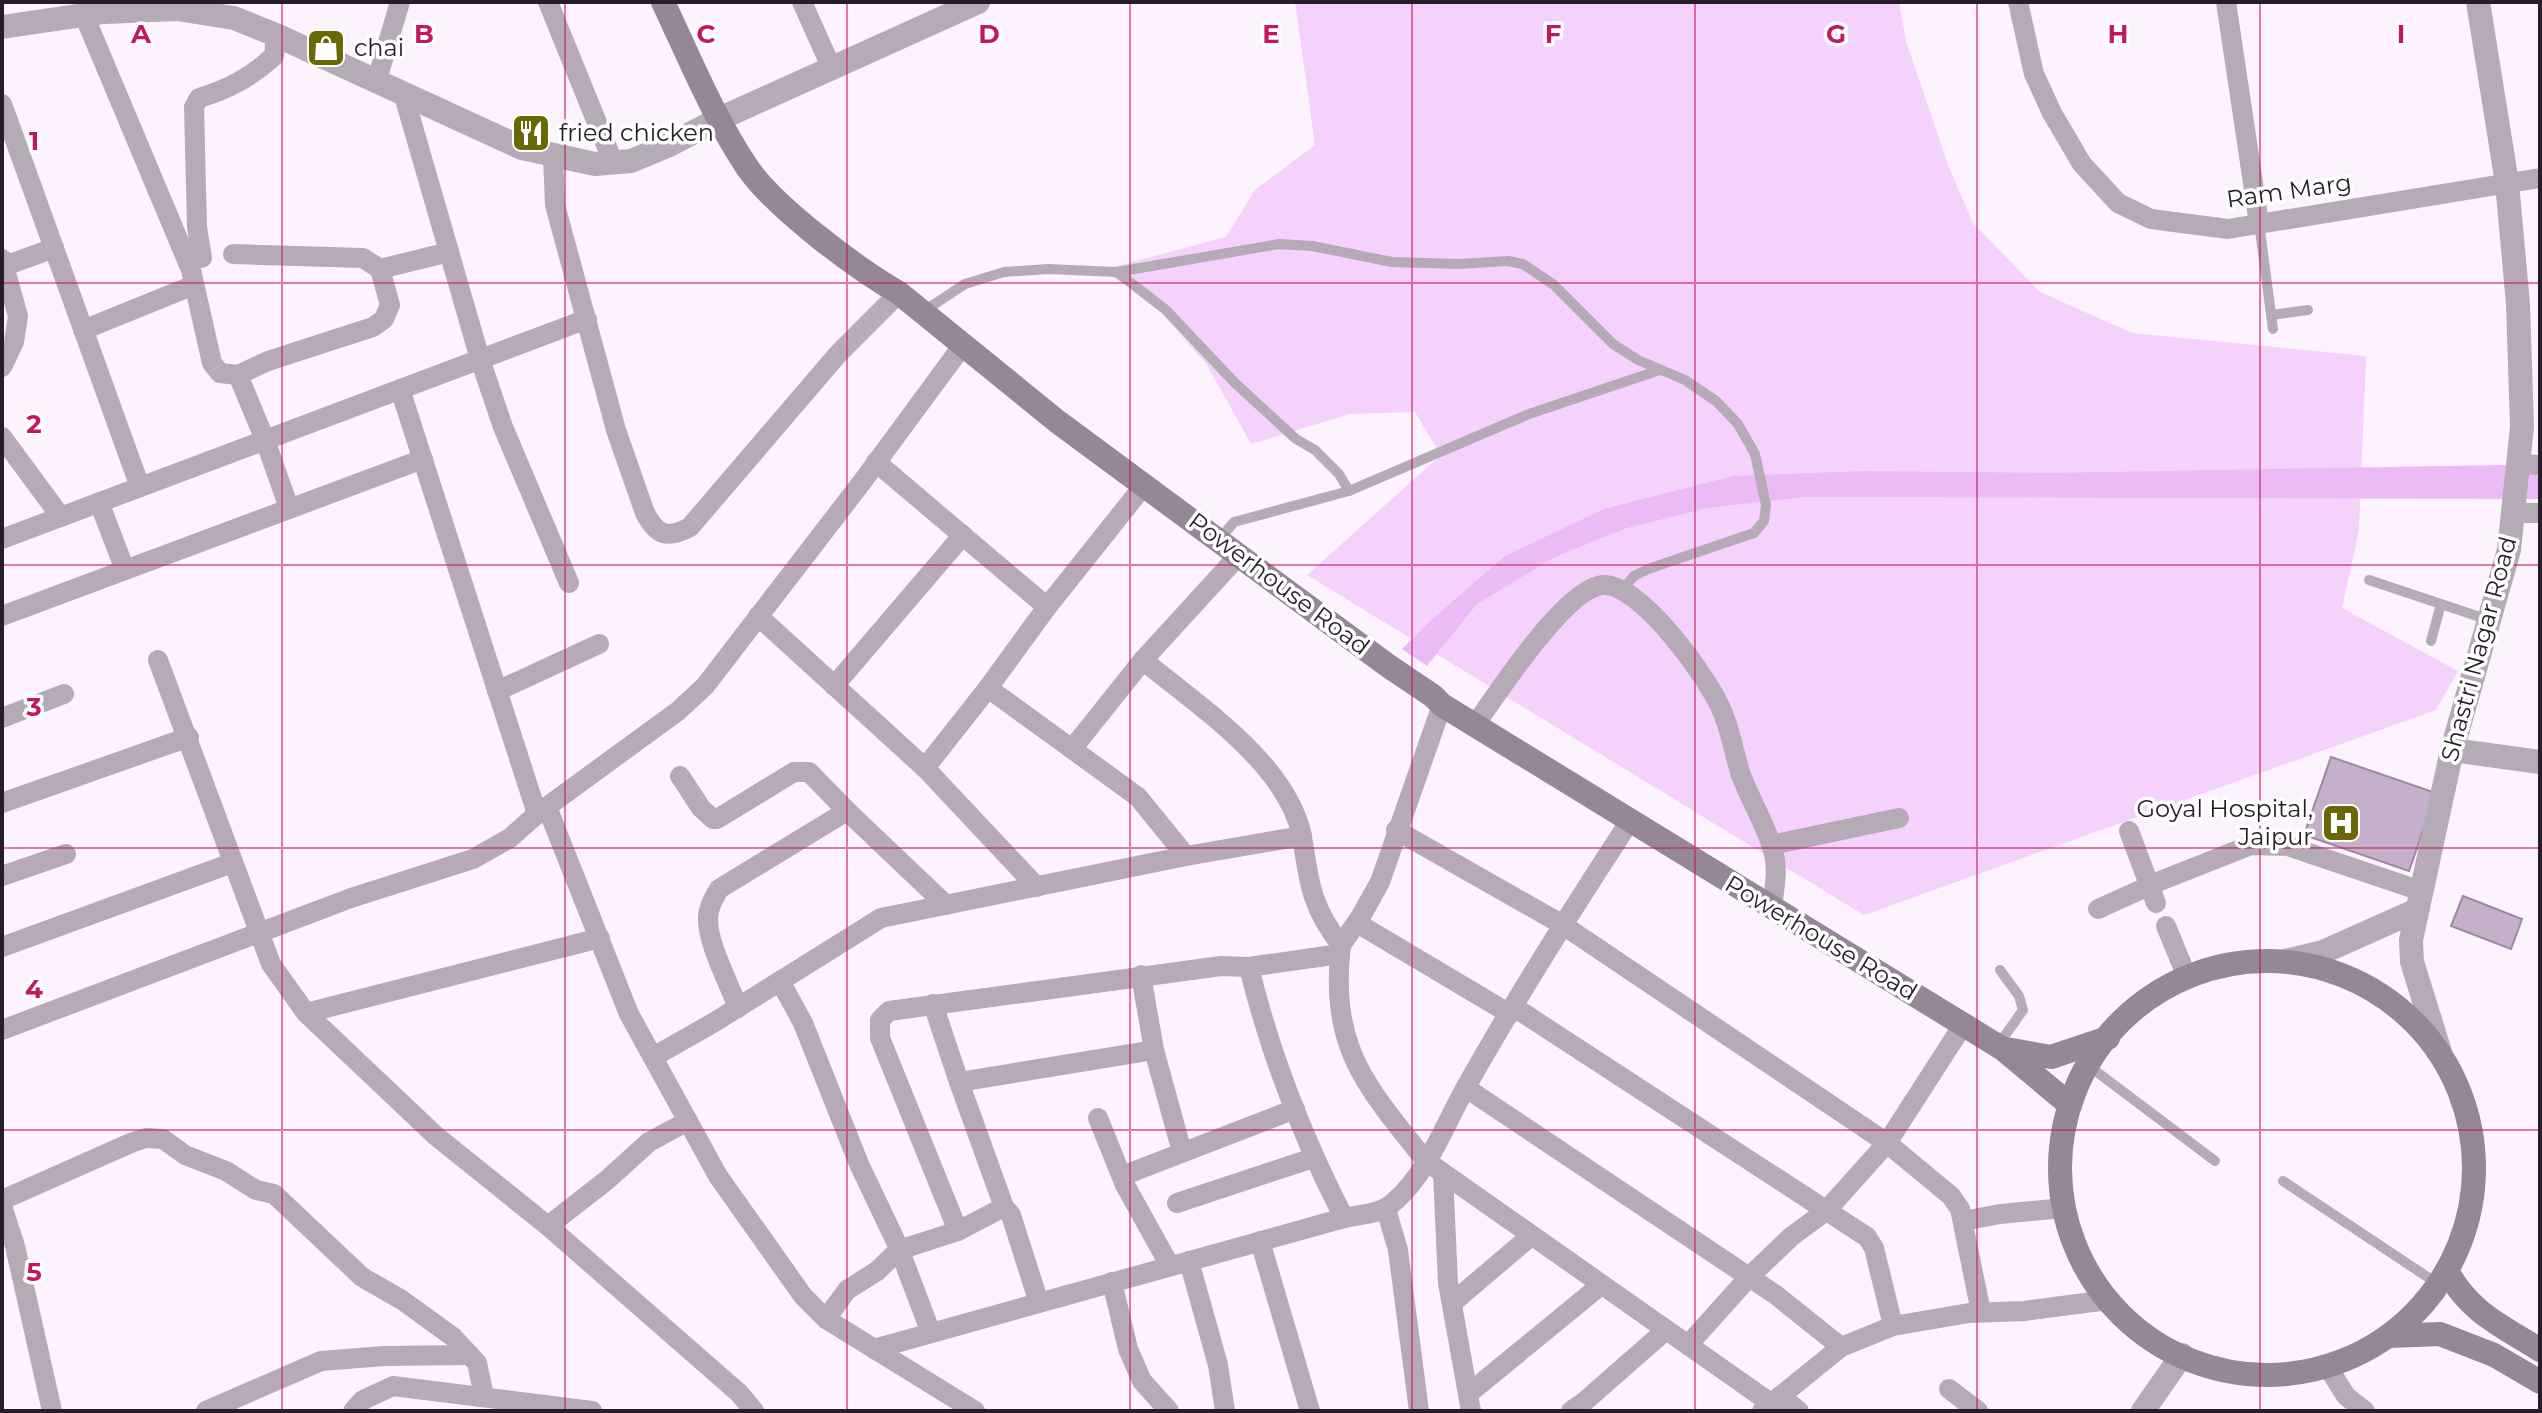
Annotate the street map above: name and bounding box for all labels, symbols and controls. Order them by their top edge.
text: A [130,18,152,50]
text: B [414,18,434,50]
text: C [697,18,716,50]
text: D [978,18,1000,50]
text: E [1262,18,1280,50]
text: F [1545,18,1561,50]
text: G [1826,18,1846,50]
text: H [2107,18,2129,50]
text: I [2397,18,2405,50]
shop icon: chai [305,27,347,69]
place label: chai [354,33,404,62]
restaurant icon: fried chicken [510,112,552,154]
place label: fried chicken [559,118,714,147]
text: 1 [29,125,39,157]
street label: Ram Marg [2225,167,2353,214]
text: 2 [26,408,42,440]
street label: Powerhouse Road [1183,506,1375,661]
street label: Shastri Nagar Road [2435,533,2523,765]
text: 3 [25,691,42,723]
place label: Goyal Hospital, Jaipur [2137,794,2313,851]
hospital icon: Goyal Hospital, Jaipur [2320,802,2362,844]
street label: Powerhouse Road [1720,869,1923,1006]
text: 4 [25,973,43,1005]
text: 5 [26,1256,42,1288]

